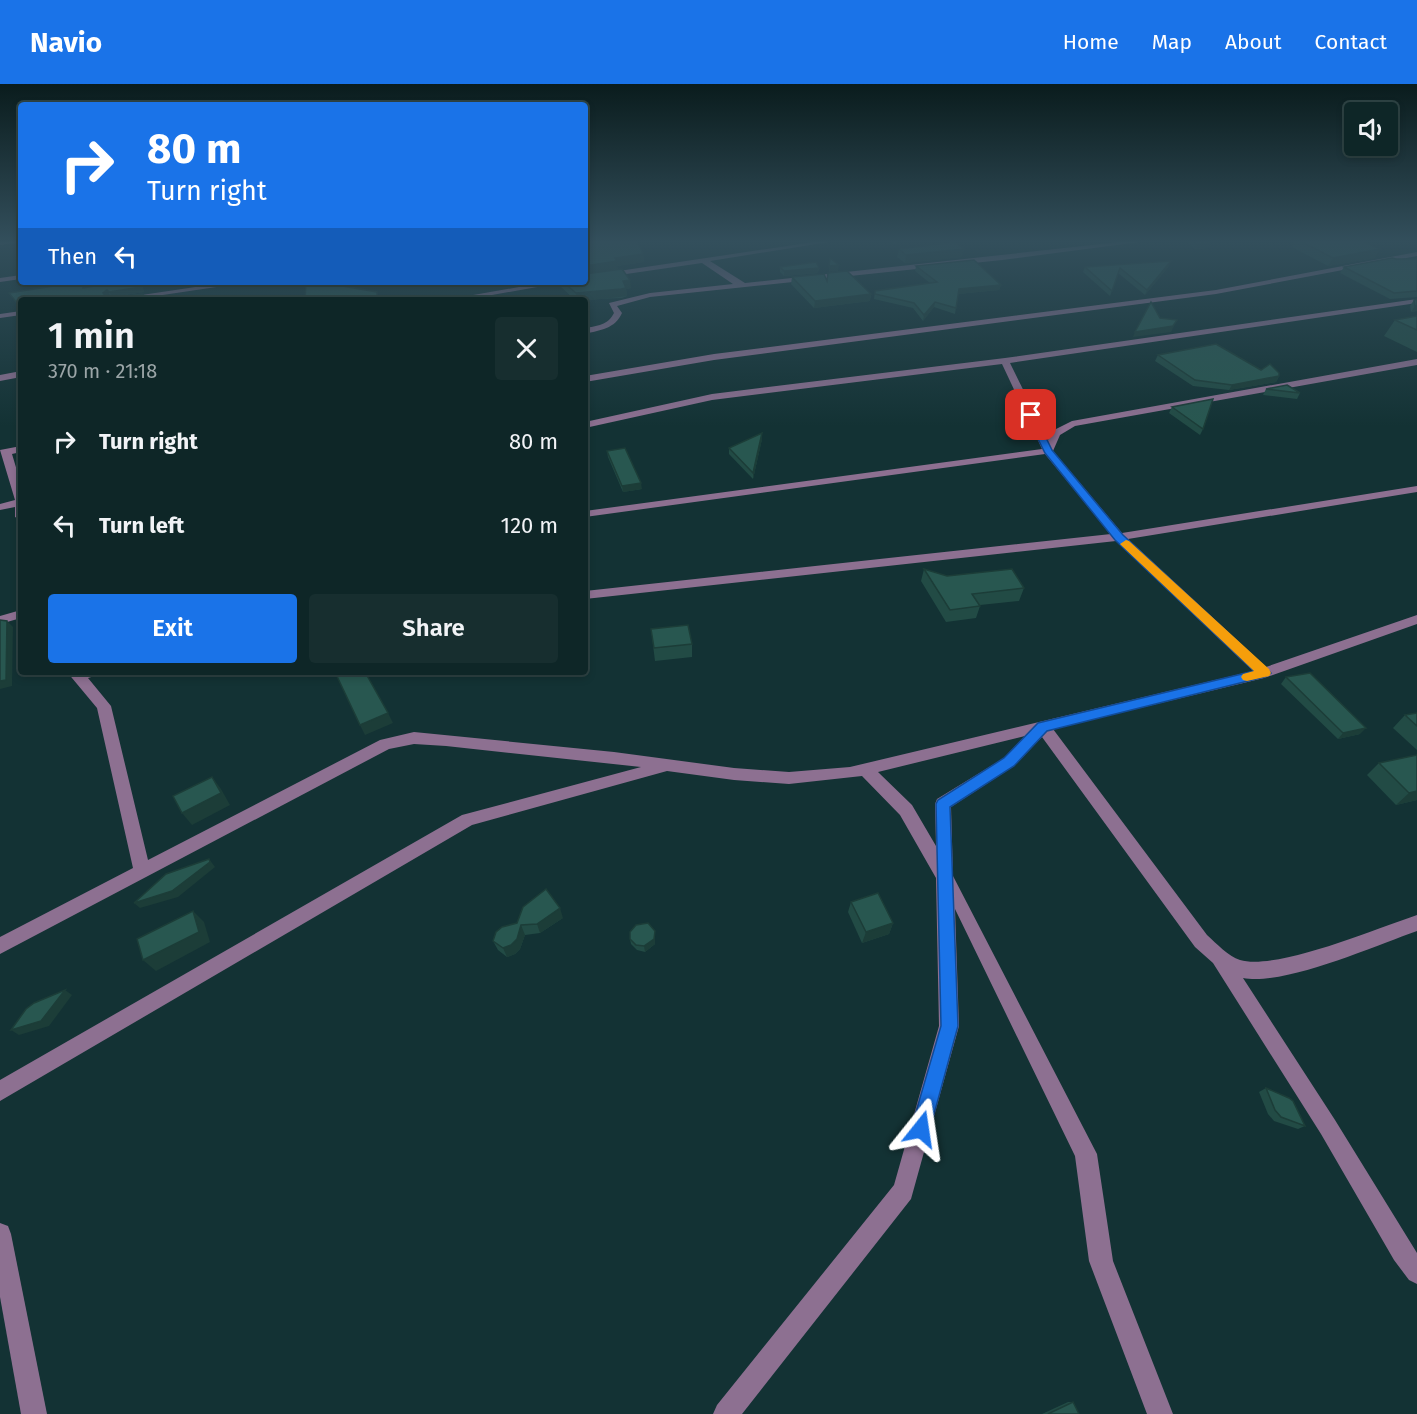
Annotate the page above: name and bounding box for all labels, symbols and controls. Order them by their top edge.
text: Navio [30,26,102,59]
text: Home [1063,29,1119,55]
text: Map [1152,29,1192,55]
text: About [1225,29,1282,55]
text: Contact [1315,29,1387,55]
map controls [1344,102,1398,156]
button: sound [1344,102,1398,156]
text: 80 m [147,124,241,174]
icon: right [48,126,126,204]
text: Turn right [147,175,267,207]
icon: left [109,240,142,273]
text: Then [48,243,97,270]
text: 1 min [48,314,135,358]
button: close [495,317,558,380]
text: 370 m · 21:18 [48,359,157,383]
pin [1005,389,1056,440]
icon: arrive [1014,398,1047,431]
icon: right [48,425,81,458]
text: Turn right [99,428,198,455]
text: 80 m [509,428,558,455]
icon: left [48,509,81,542]
text: Turn left [99,512,184,539]
text: 120 m [501,512,558,539]
button: Exit [48,594,297,663]
button: Share [309,594,558,663]
position arrow [889,1097,953,1161]

